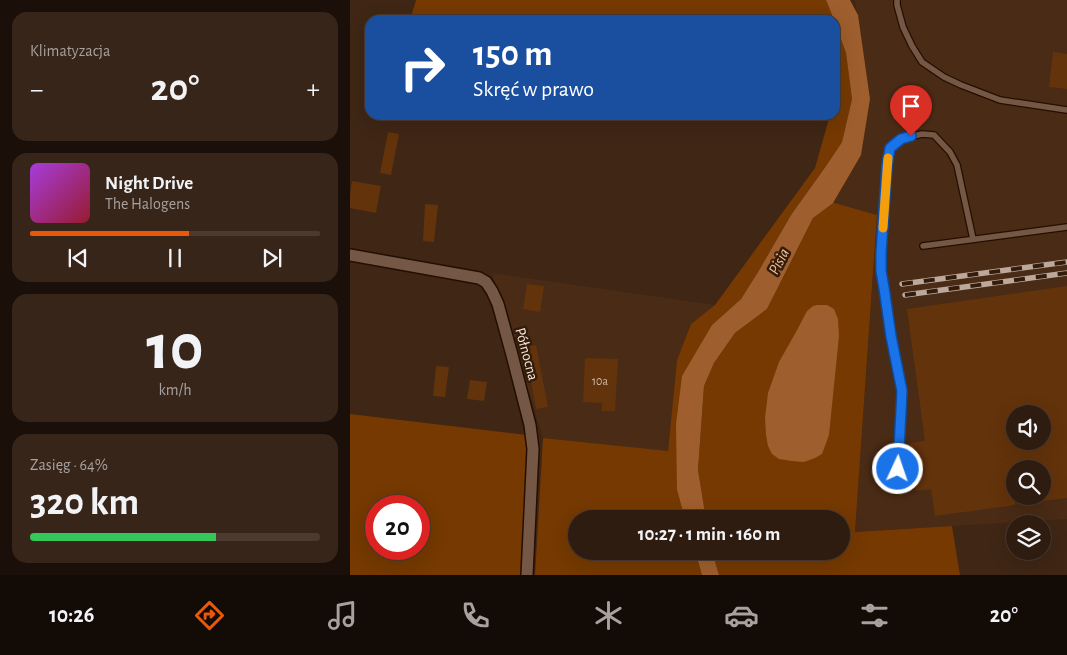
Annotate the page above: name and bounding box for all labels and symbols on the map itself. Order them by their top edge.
pin [890,85,932,136]
water label: Pisia [765,246,792,277]
street label: Północna [512,326,541,382]
house number: 10a [592,375,608,387]
position arrow [871,442,923,494]
speed limit sign: 20 [365,495,430,560]

